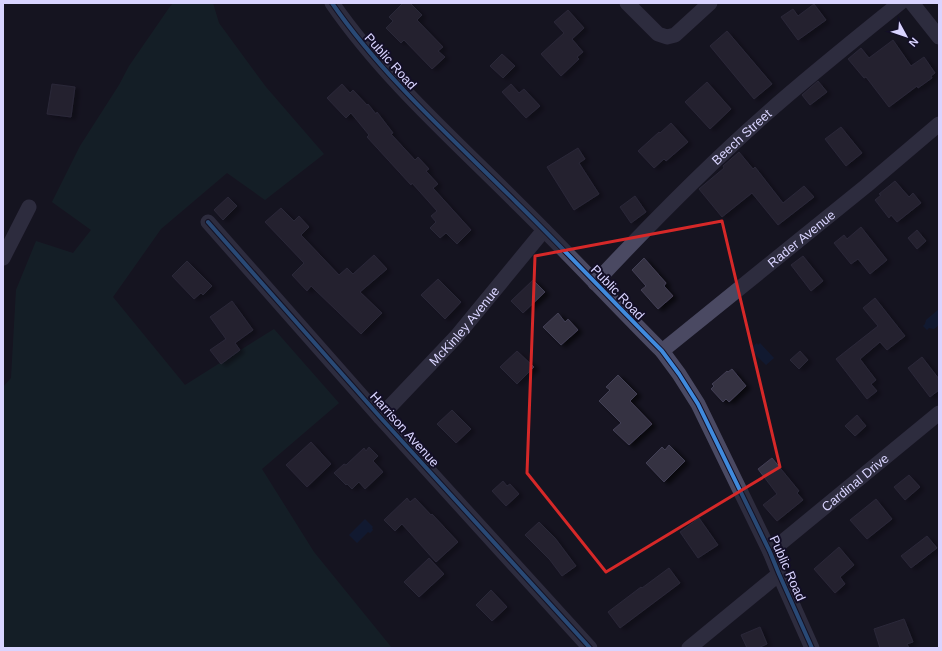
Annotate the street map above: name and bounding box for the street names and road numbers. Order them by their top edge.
street label: Public Road [362,30,420,92]
street label: Beech Street [709,106,775,168]
street label: Rader Avenue [765,207,838,271]
street label: Public Road [588,262,647,323]
street label: McKinley Avenue [426,284,502,369]
street label: Harrison Avenue [367,389,442,470]
street label: Cardinal Drive [819,451,892,514]
street label: Public Road [766,533,809,603]

